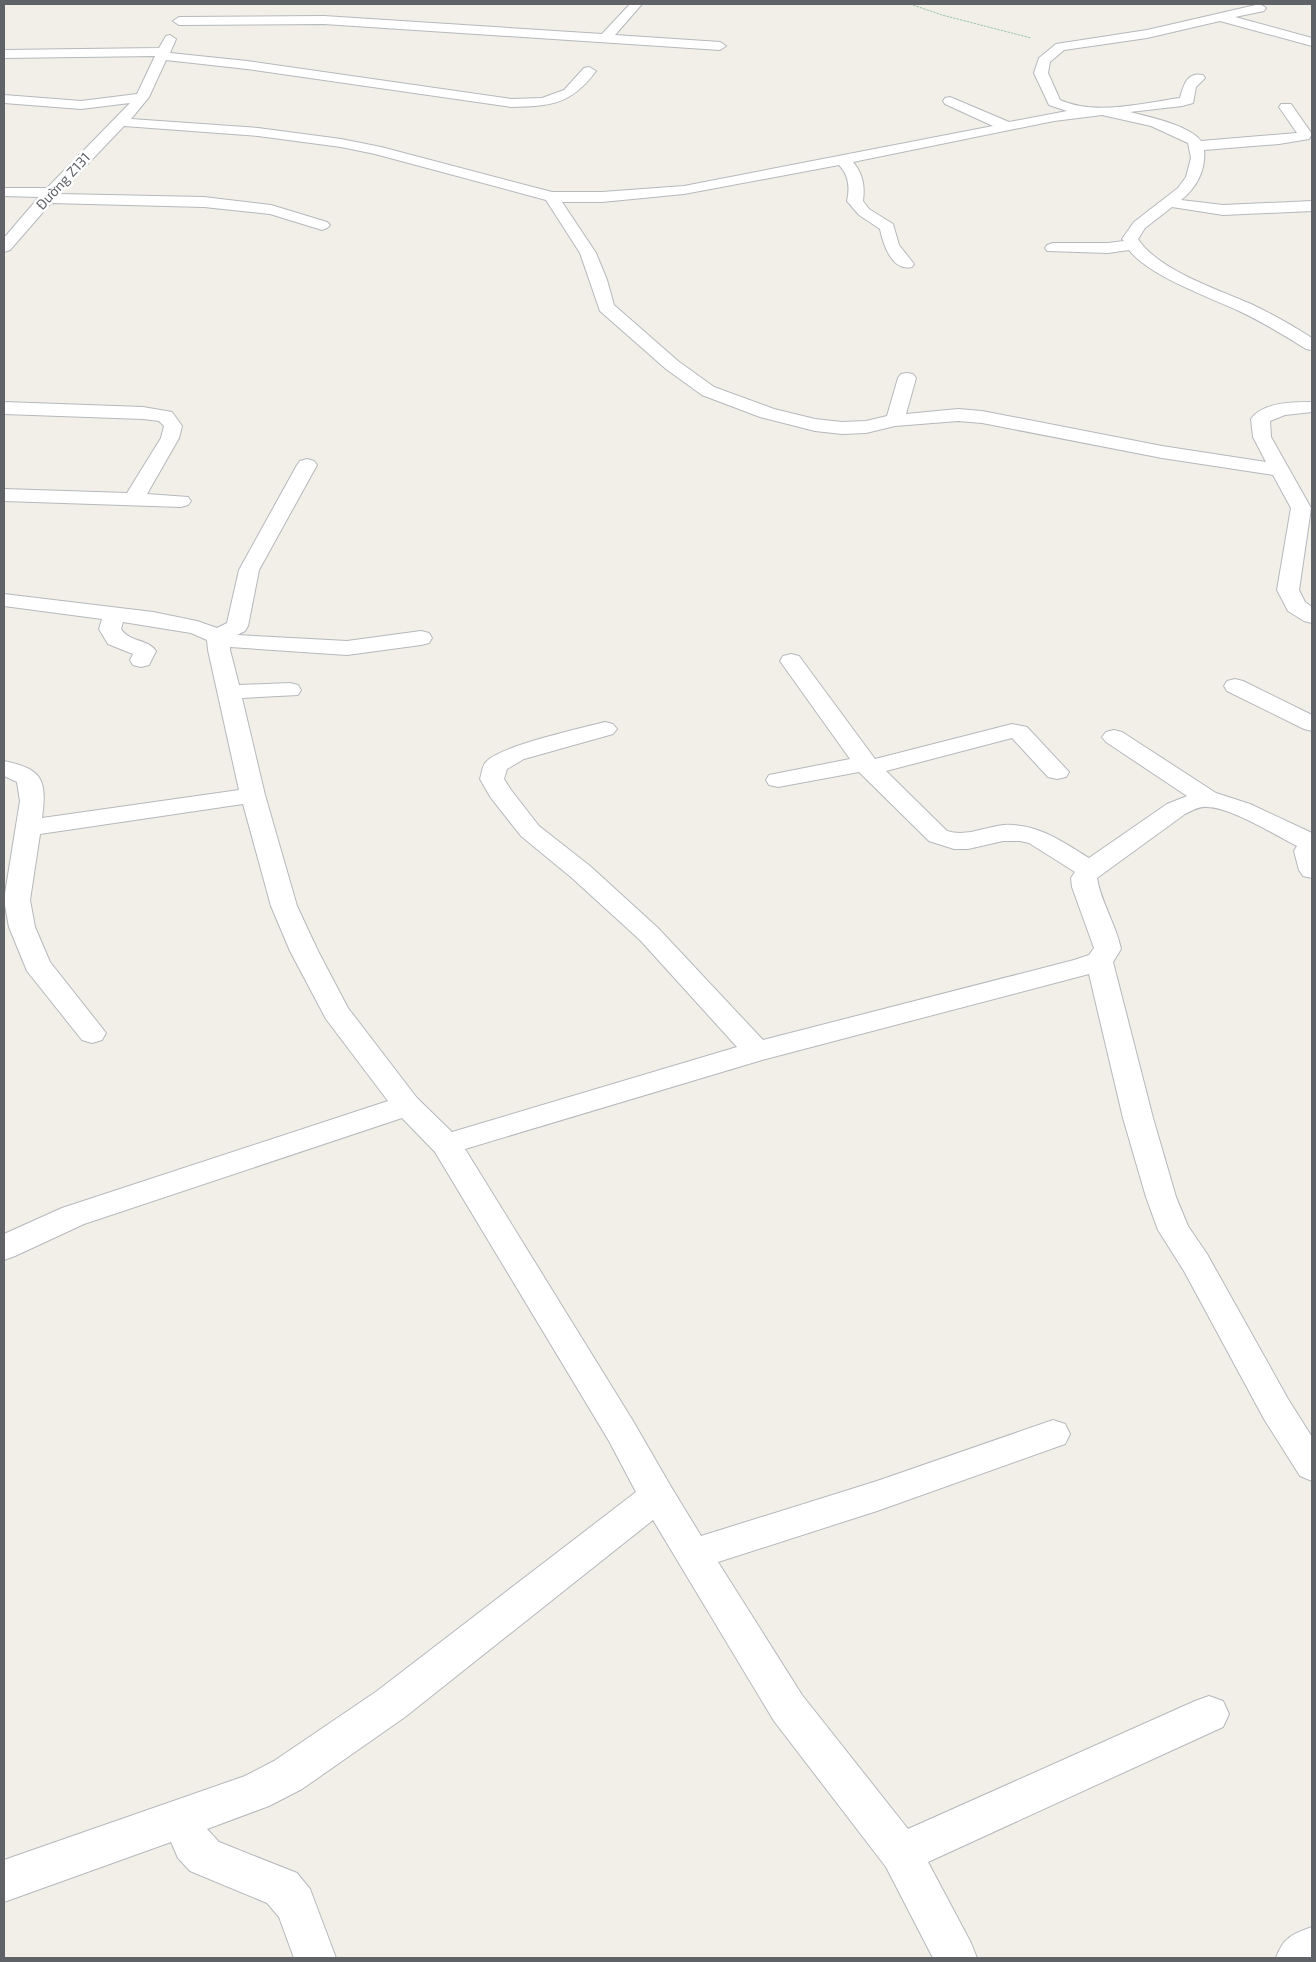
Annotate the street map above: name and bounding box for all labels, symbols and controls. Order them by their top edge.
street label: Đường Z131 [32,149,93,213]

